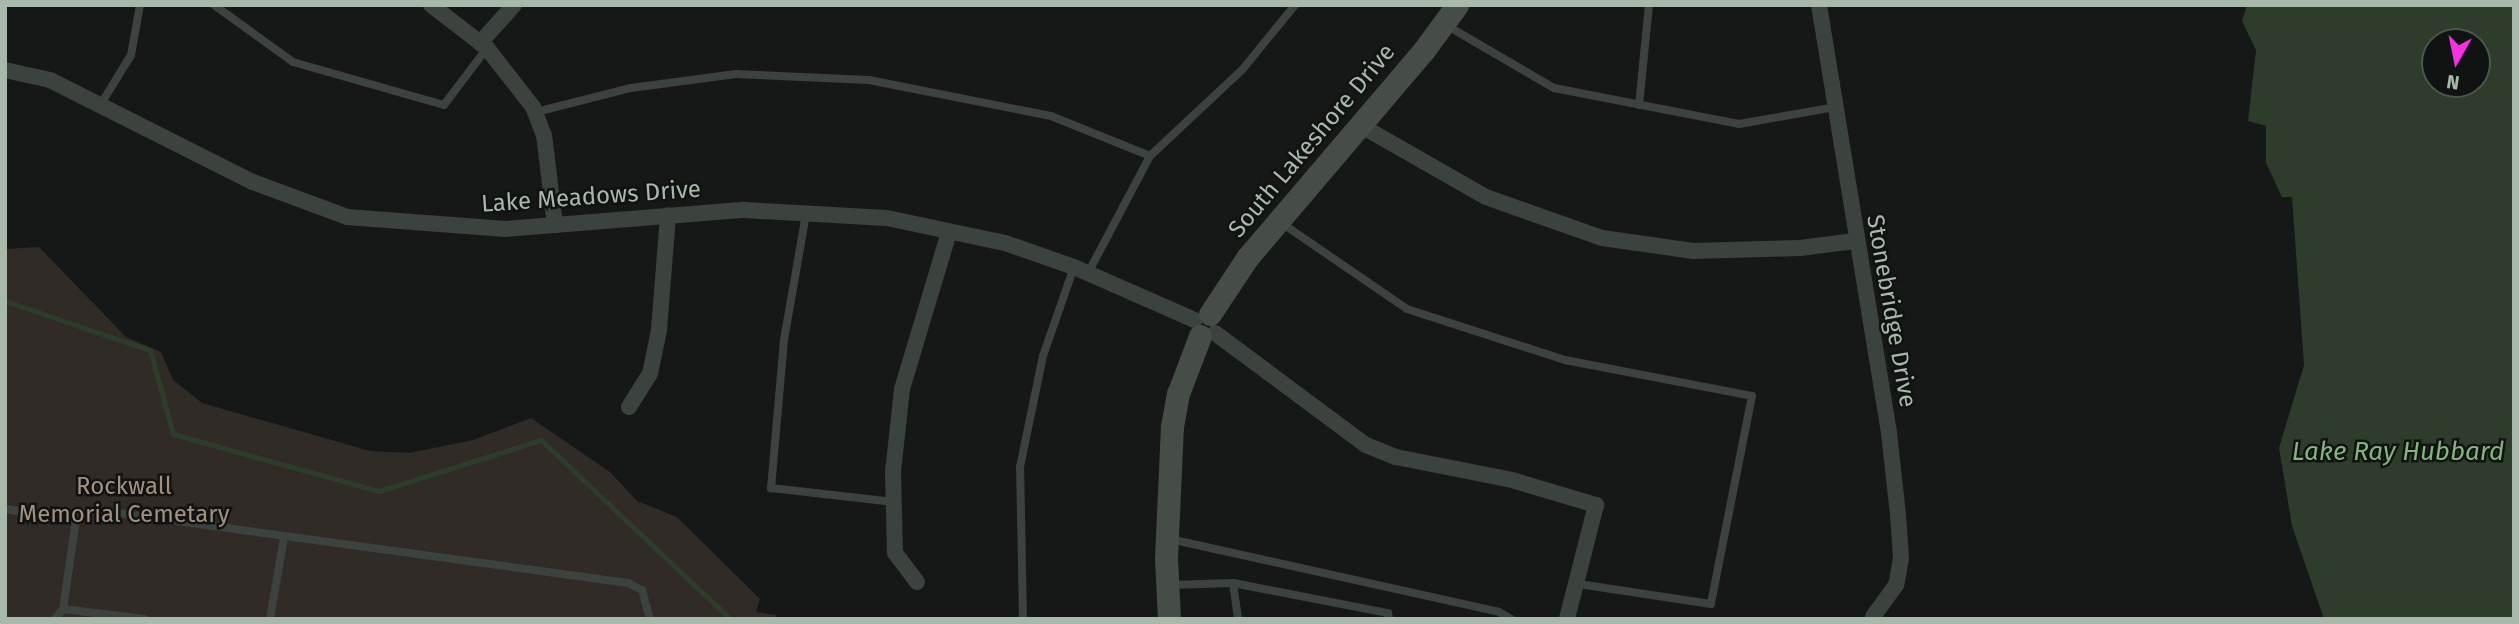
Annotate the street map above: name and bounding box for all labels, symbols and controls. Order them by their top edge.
north arrow [2421,28,2491,98]
street label: South Lakeshore Drive [1223,38,1401,244]
text: N [2445,70,2461,95]
street label: Lake Meadows Drive [480,175,702,219]
street label: Stonebridge Drive [1860,212,1922,410]
water label: Lake Ray Hubbard [2292,436,2504,468]
park label: Rockwall Memorial Cemetary [19,473,229,529]

